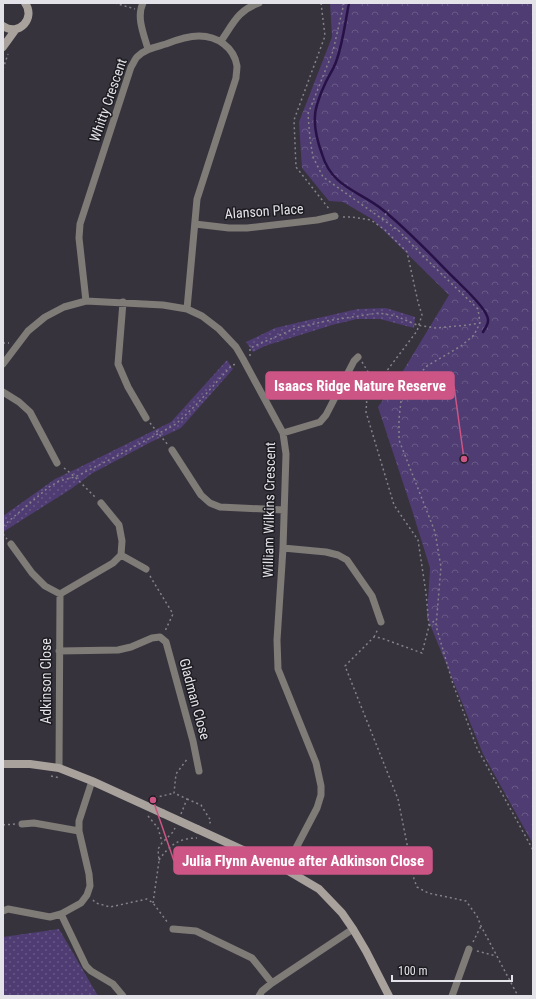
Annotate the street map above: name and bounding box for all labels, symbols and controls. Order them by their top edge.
street label: Whitty Crescent [86,56,130,144]
street label: Alanson Place [224,200,304,222]
callout: Isaacs Ridge Nature Reserve [266,372,454,399]
text: Isaacs Ridge Nature Reserve [274,377,446,395]
street label: William Wilkins Crescent [260,442,278,578]
street label: Adkinson Close [38,638,54,724]
street label: Gladman Close [176,657,214,742]
callout: Julia Flynn Avenue after Adkinson Close [174,847,432,874]
text: Julia Flynn Avenue after Adkinson Close [182,852,424,870]
scale bar [392,957,512,983]
text: 100 m [398,964,428,978]

